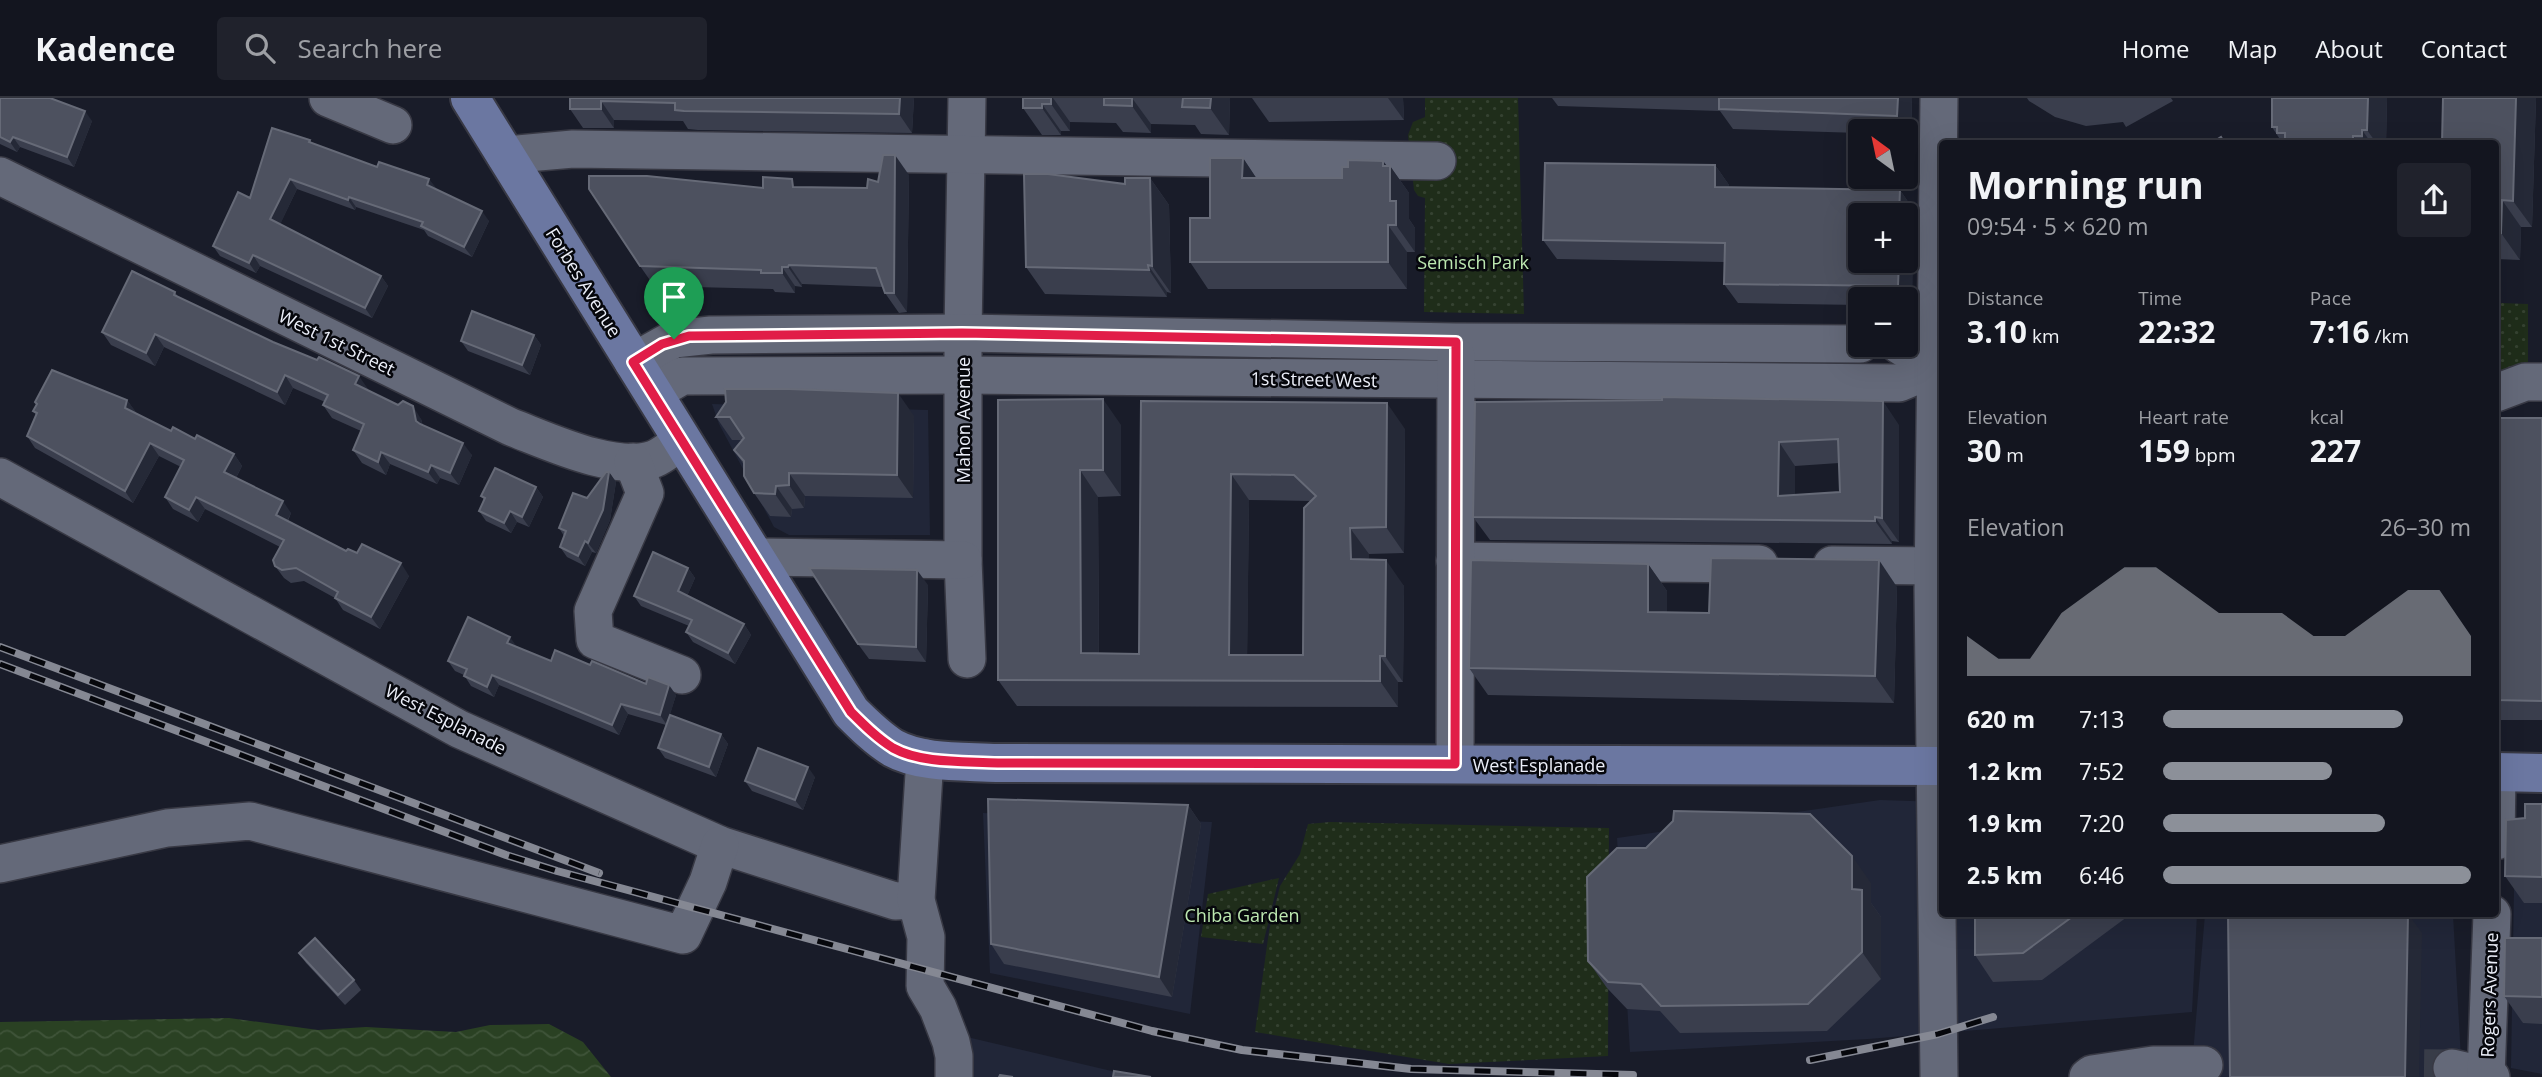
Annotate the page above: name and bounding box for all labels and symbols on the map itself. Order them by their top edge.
north arrow [1848,119,1918,189]
street label: Forbes Avenue [541,223,627,341]
park label: Semisch Park [1417,250,1529,274]
pin [644,267,704,339]
street label: West 1st Street [275,303,399,381]
street label: Mahon Avenue [951,357,975,483]
street label: 1st Street West [1250,366,1378,392]
street label: West Esplanade [381,678,511,760]
street label: West Esplanade [1473,753,1605,777]
park label: Chiba Garden [1184,903,1300,927]
street label: Rogers Avenue [2475,932,2503,1058]

